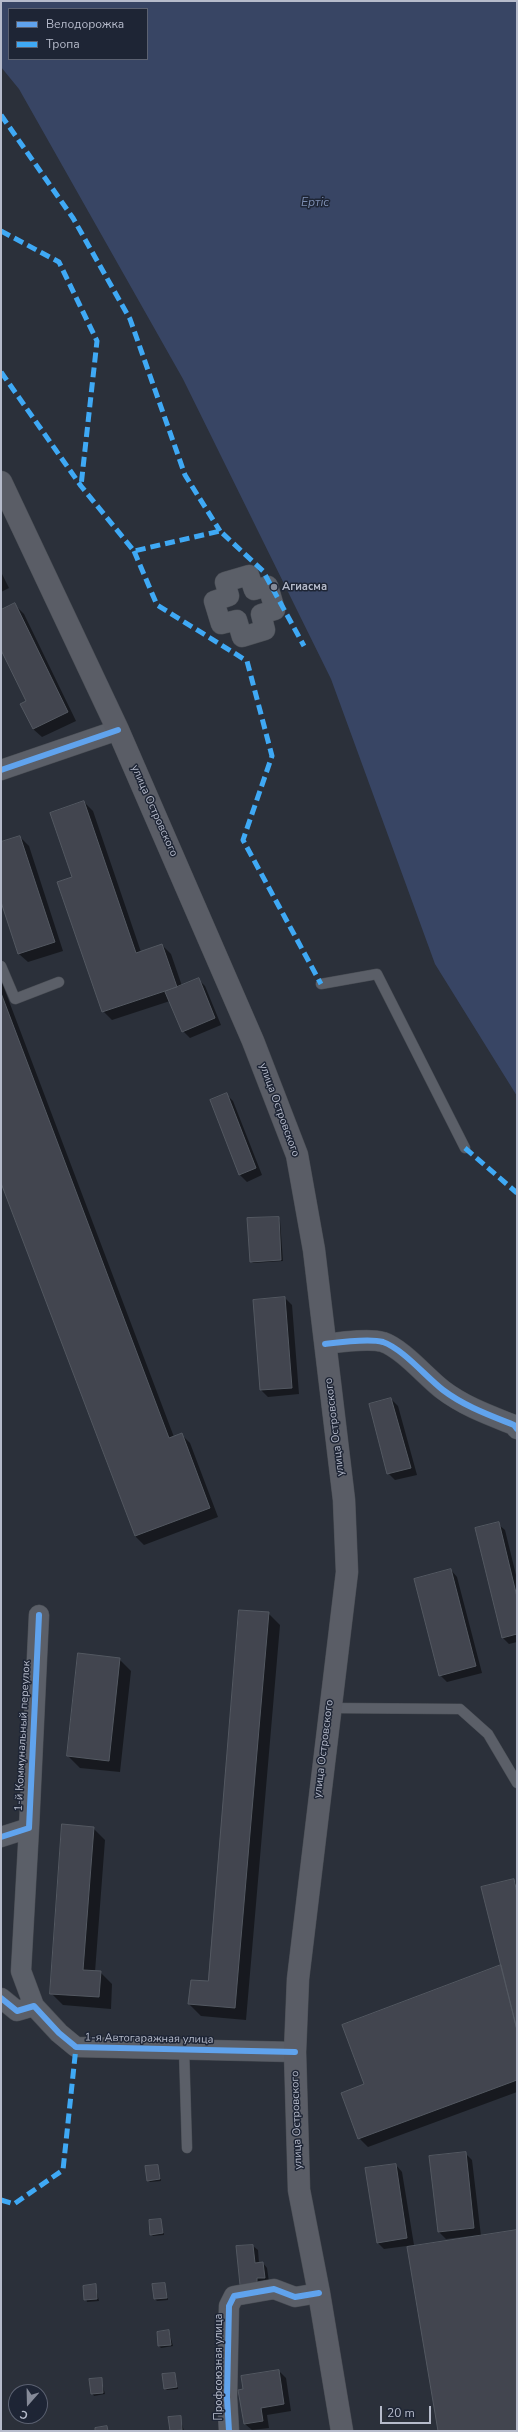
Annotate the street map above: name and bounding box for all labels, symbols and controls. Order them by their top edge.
legend [8,8,148,60]
text: Велодорожка [46,16,124,32]
text: Тропа [46,36,80,52]
water label: Ертіс [301,196,329,210]
place label: Агиасма [282,580,327,594]
marker: Агиасма [269,582,279,592]
street label: улица Островского [128,763,180,859]
street label: улица Островского [256,1061,302,1159]
street label: улица Островского [322,1377,348,1477]
street label: 1-й Коммунальный переулок [12,1660,34,1812]
street label: улица Островского [311,1699,337,1799]
street label: 1-я Автогаражная улица [84,2031,214,2047]
street label: улица Островского [289,2070,305,2170]
street label: Профсоюзная улица [212,2314,226,2420]
north arrow [8,2384,48,2424]
scale bar [382,2398,433,2424]
text: 20 m [387,2405,415,2421]
text: С [18,2406,30,2423]

